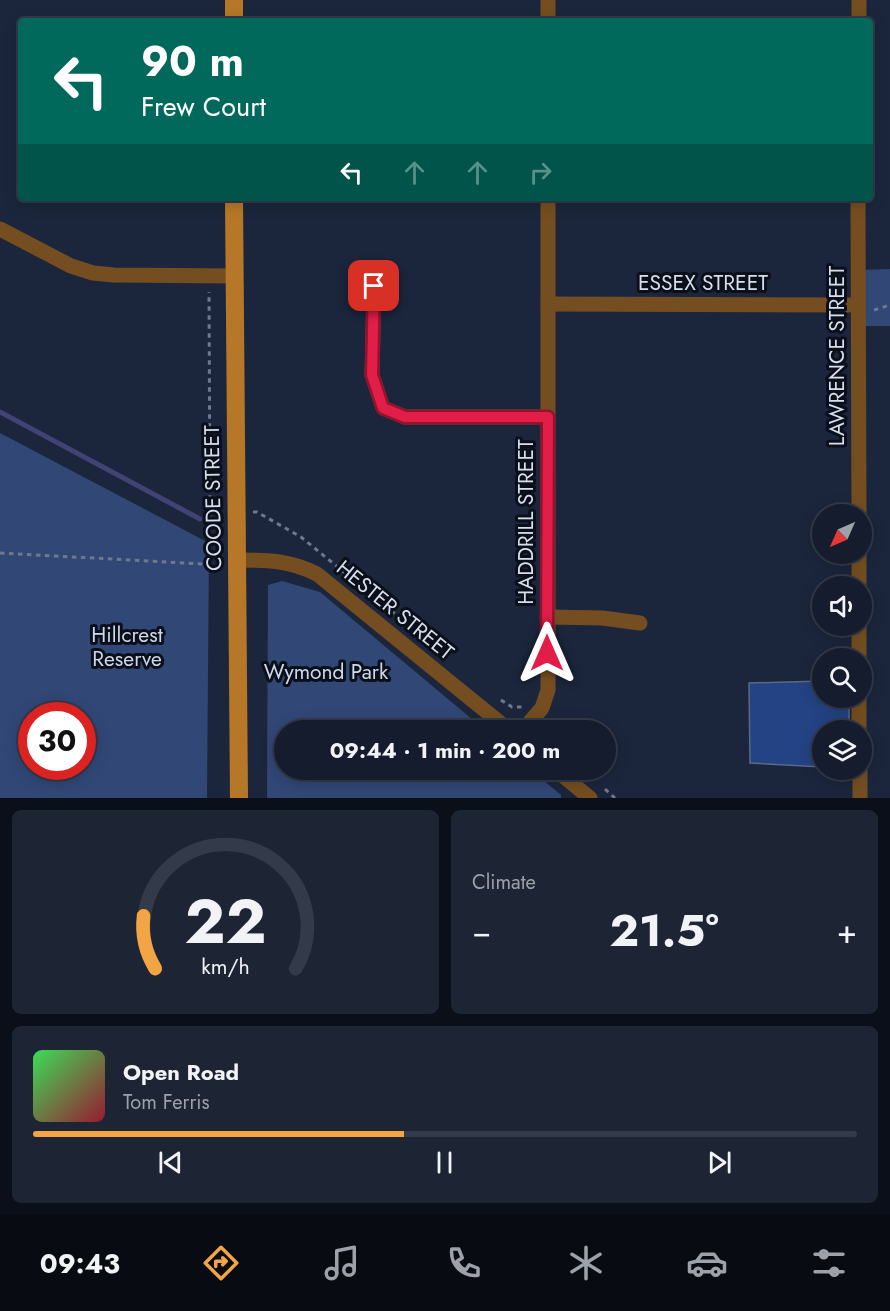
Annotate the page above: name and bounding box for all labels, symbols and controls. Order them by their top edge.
text: 90 m [141,31,244,92]
icon: left [42,42,120,120]
text: Frew Court [141,87,266,126]
icon: left [335,156,368,189]
icon: ahead [398,156,431,189]
icon: ahead [461,156,494,189]
icon: right [524,156,557,189]
pin [348,260,399,311]
street label: LAWRENCE STREET [822,266,852,446]
street label: ESSEX STREET [638,268,768,298]
icon: arrive [357,269,390,302]
street label: COODE STREET [197,425,229,571]
street label: HADDRILL STREET [511,439,541,605]
north arrow [812,504,872,564]
map controls [812,504,872,780]
street label: HESTER STREET [330,553,460,667]
button: sound [812,576,872,636]
park label: Hillcrest Reserve [91,620,163,674]
position arrow [515,621,579,685]
button: search [812,648,872,708]
park label: Wymond Park [264,657,389,687]
speed limit sign: 30 [18,702,96,780]
button: layers [812,720,872,780]
text: 09:44 · 1 min · 200 m [330,734,560,766]
text: Climate [472,868,536,897]
text: 22 [185,876,266,966]
text: 21.5° [609,898,719,963]
text: − [472,908,491,955]
text: + [837,908,857,955]
text: km/h [201,951,250,982]
text: Open Road [123,1056,239,1088]
text: Tom Ferris [123,1088,210,1117]
icon: previous [154,1146,187,1179]
icon: pause [428,1146,461,1179]
icon: next [703,1146,736,1179]
icon: directions [200,1242,242,1284]
icon: music [321,1242,363,1284]
icon: phone [443,1242,485,1284]
icon: climate [565,1242,607,1284]
icon: car [686,1242,728,1284]
icon: filters [808,1242,850,1284]
text: 09:43 [40,1244,120,1283]

